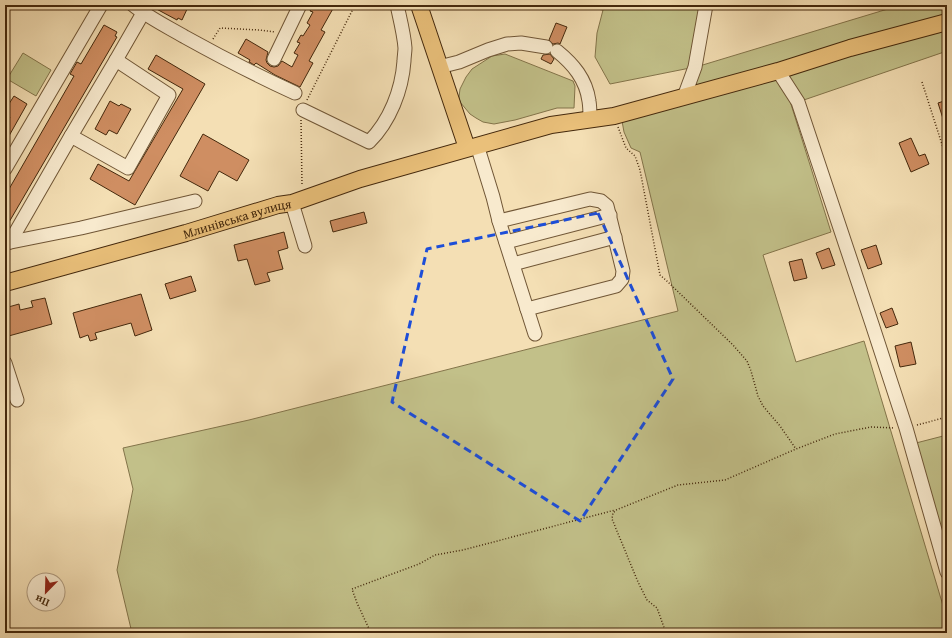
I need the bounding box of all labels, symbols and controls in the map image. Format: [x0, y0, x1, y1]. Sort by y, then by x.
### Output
street label: Млинівська вулиця [180, 194, 293, 243]
north arrow [26, 572, 66, 612]
text: Пн [32, 591, 52, 611]

